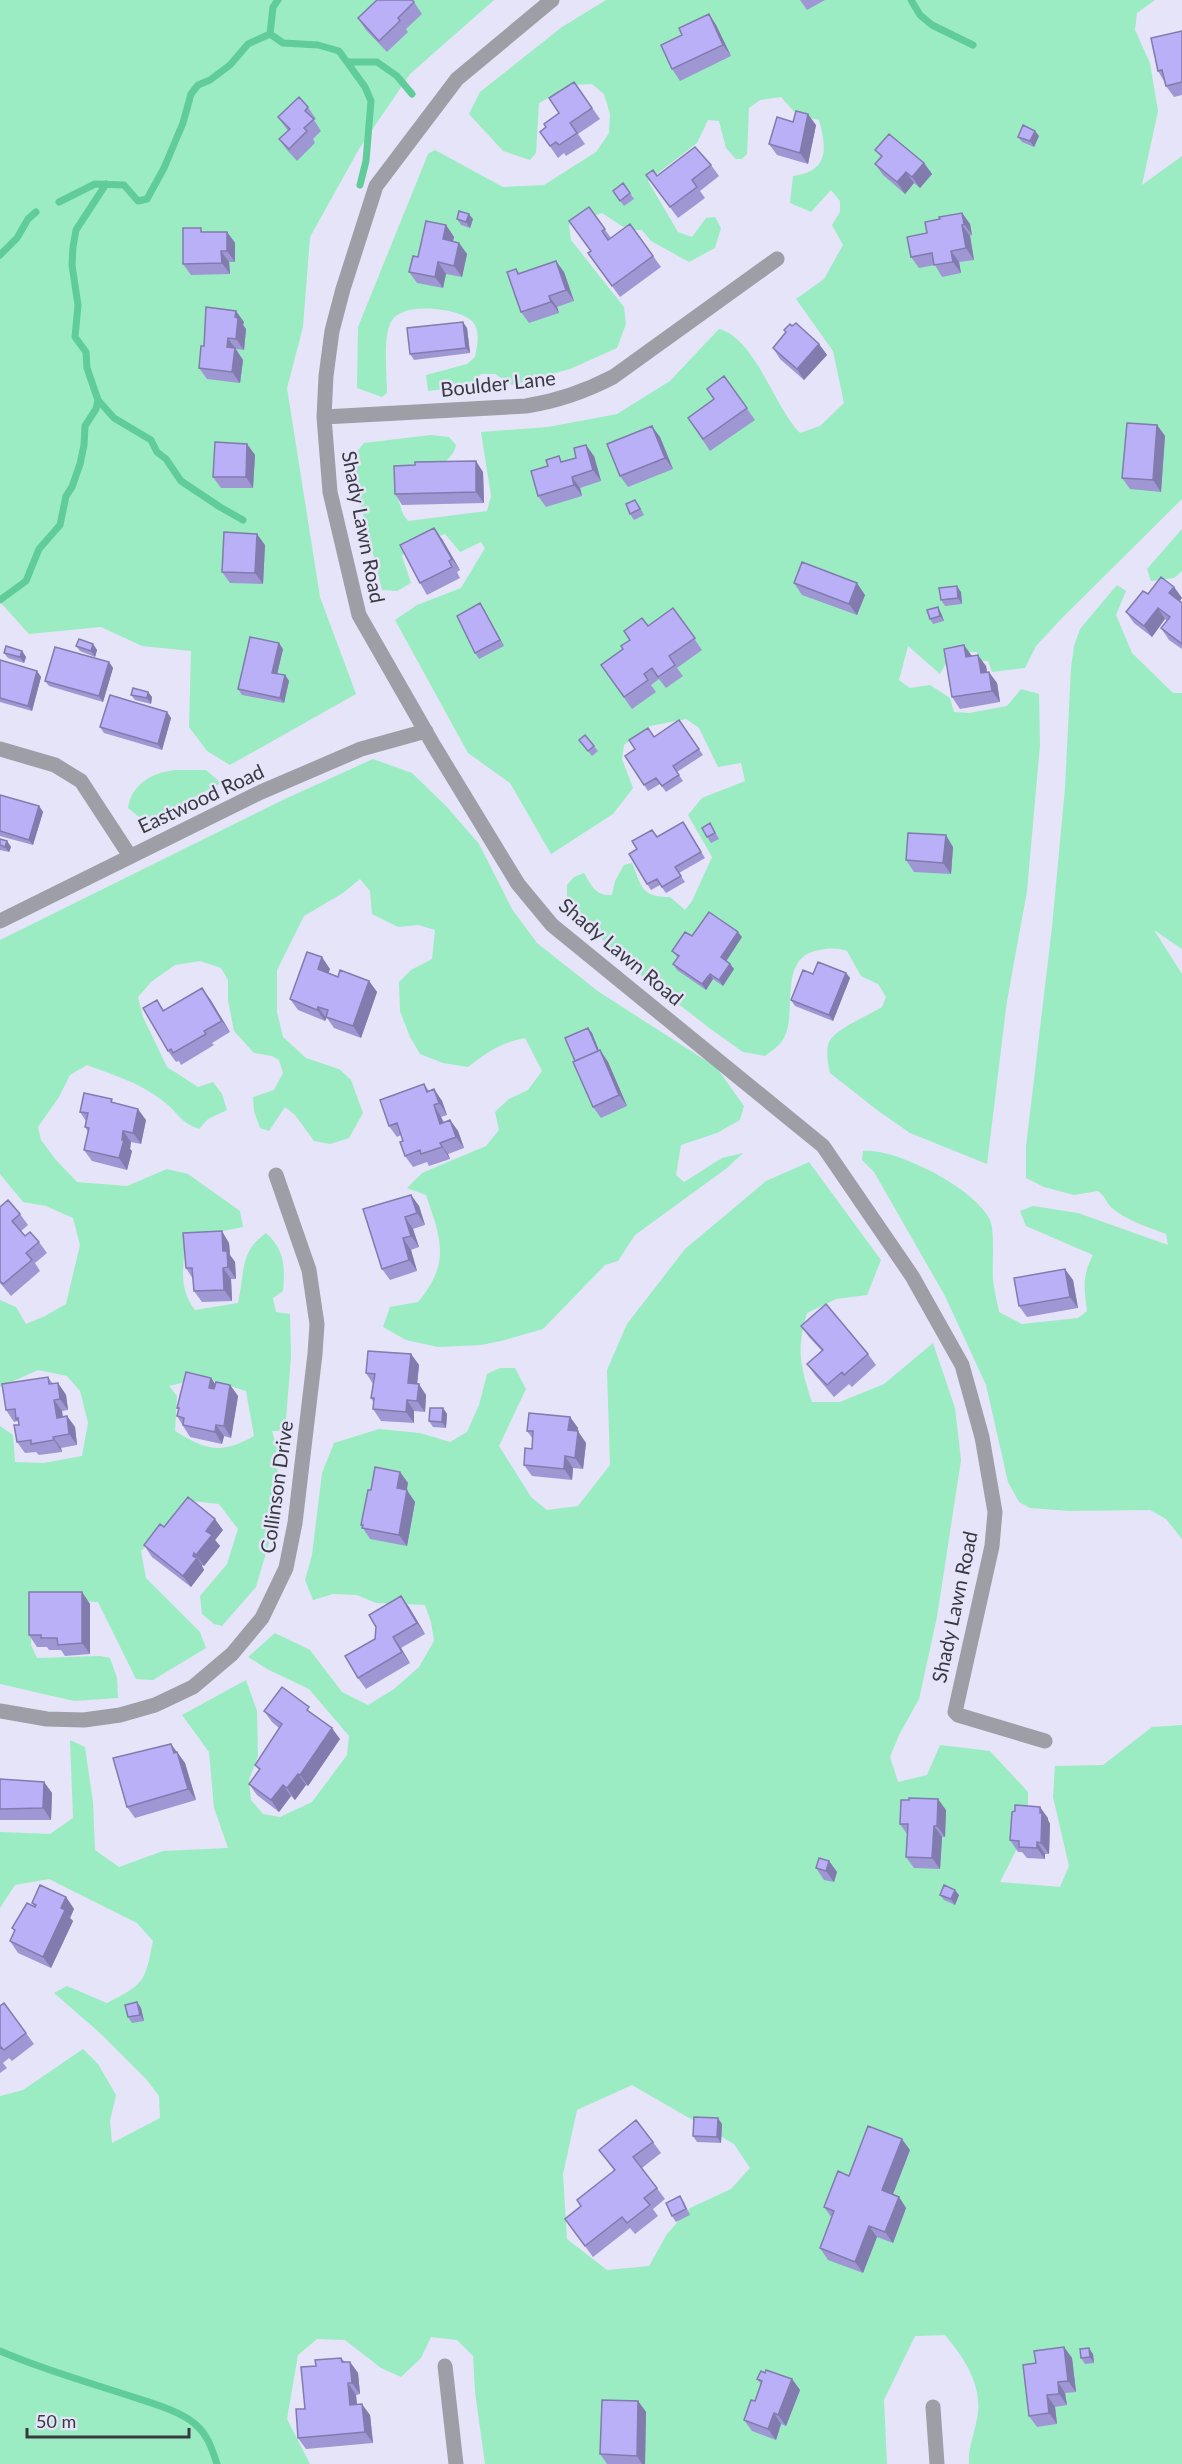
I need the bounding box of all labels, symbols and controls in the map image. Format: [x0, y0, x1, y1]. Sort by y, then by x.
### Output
street label: Boulder Lane [439, 365, 557, 401]
street label: Shady Lawn Road [337, 449, 390, 605]
street label: Eastwood Road [134, 758, 267, 838]
street label: Shady Lawn Road [555, 892, 689, 1010]
street label: Collinson Drive [255, 1419, 297, 1555]
street label: Shady Lawn Road [926, 1529, 982, 1685]
scale bar [27, 2401, 189, 2439]
text: 50 m [36, 2410, 76, 2432]

